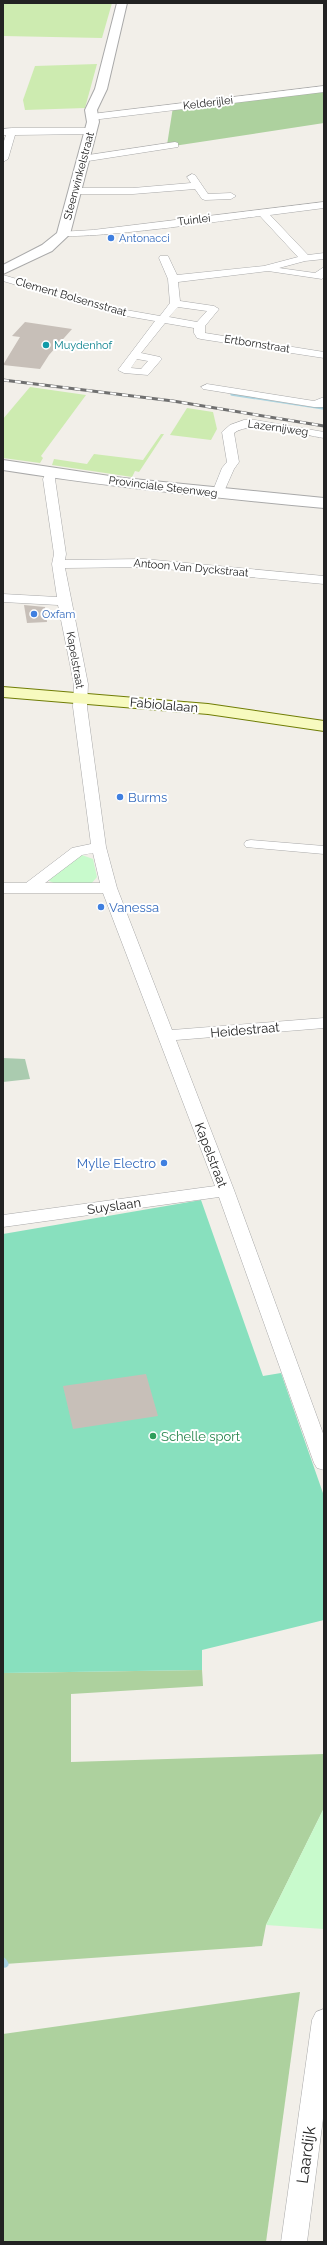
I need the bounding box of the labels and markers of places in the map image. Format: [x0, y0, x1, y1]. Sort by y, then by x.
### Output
place label: Antonacci [119, 232, 170, 245]
marker: Antonacci [106, 233, 116, 243]
place label: Muydenhof [54, 339, 113, 352]
marker: Muydenhof [41, 340, 51, 350]
place label: Oxfam [42, 608, 75, 621]
marker: Oxfam [29, 609, 39, 619]
place label: Burms [128, 790, 167, 805]
marker: Burms [115, 792, 125, 802]
place label: Vanessa [109, 900, 159, 915]
marker: Vanessa [96, 902, 106, 912]
place label: Mylle Electro [77, 1156, 156, 1171]
marker: Mylle Electro [159, 1158, 169, 1168]
place label: Schelle sport [161, 1429, 241, 1444]
marker: Schelle sport [148, 1431, 158, 1441]

